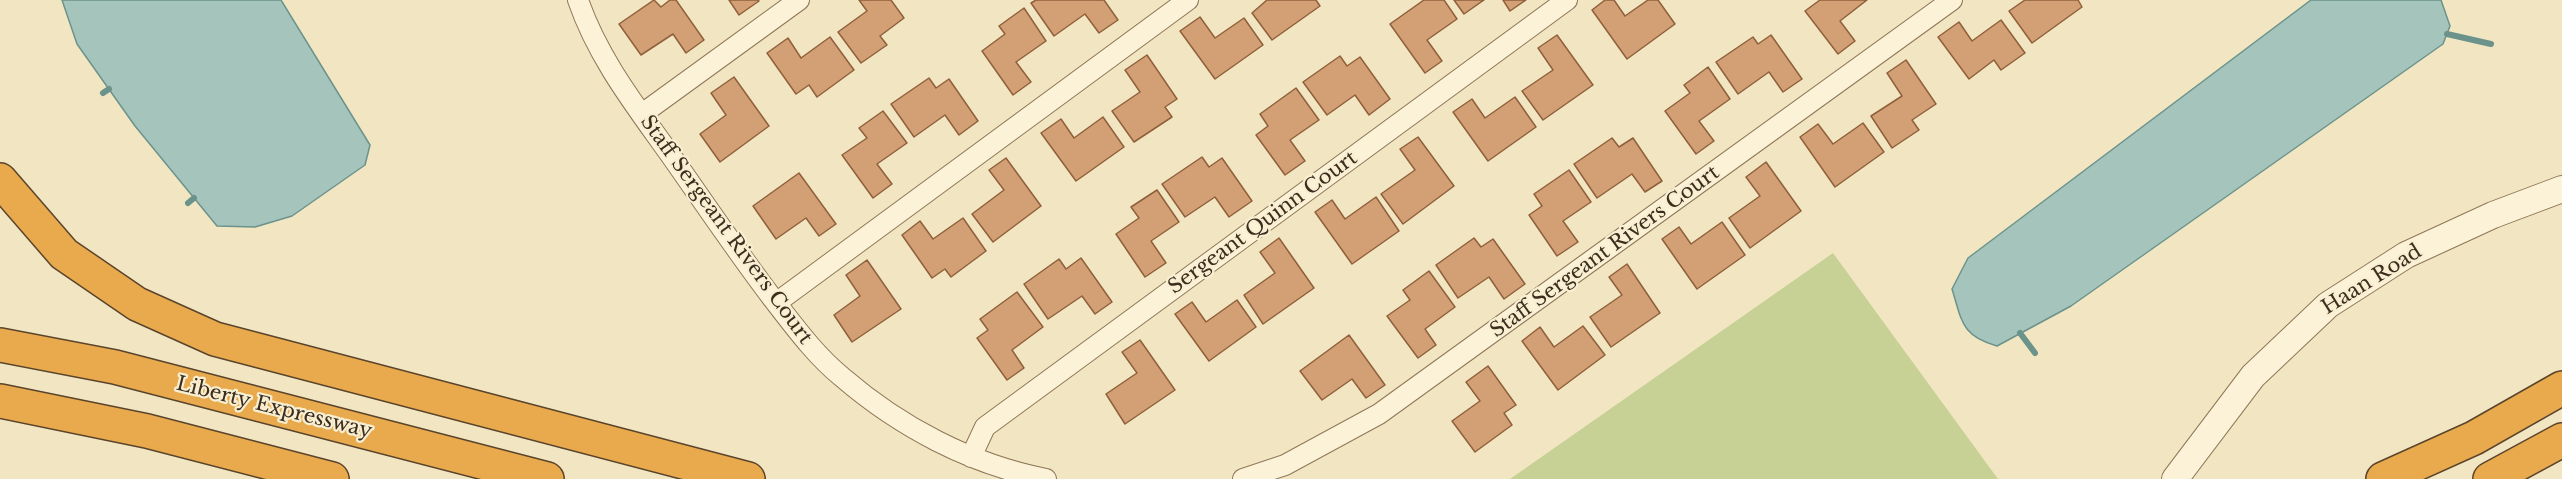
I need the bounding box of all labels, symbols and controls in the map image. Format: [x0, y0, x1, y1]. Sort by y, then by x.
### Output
street label: Staff Sergeant Rivers Court [635, 111, 817, 349]
street label: Sergeant Quinn Court [1164, 146, 1362, 300]
street label: Staff Sergeant Rivers Court [1486, 161, 1724, 343]
street label: Haan Road [2318, 240, 2426, 320]
street label: Liberty Expressway [174, 372, 374, 444]

